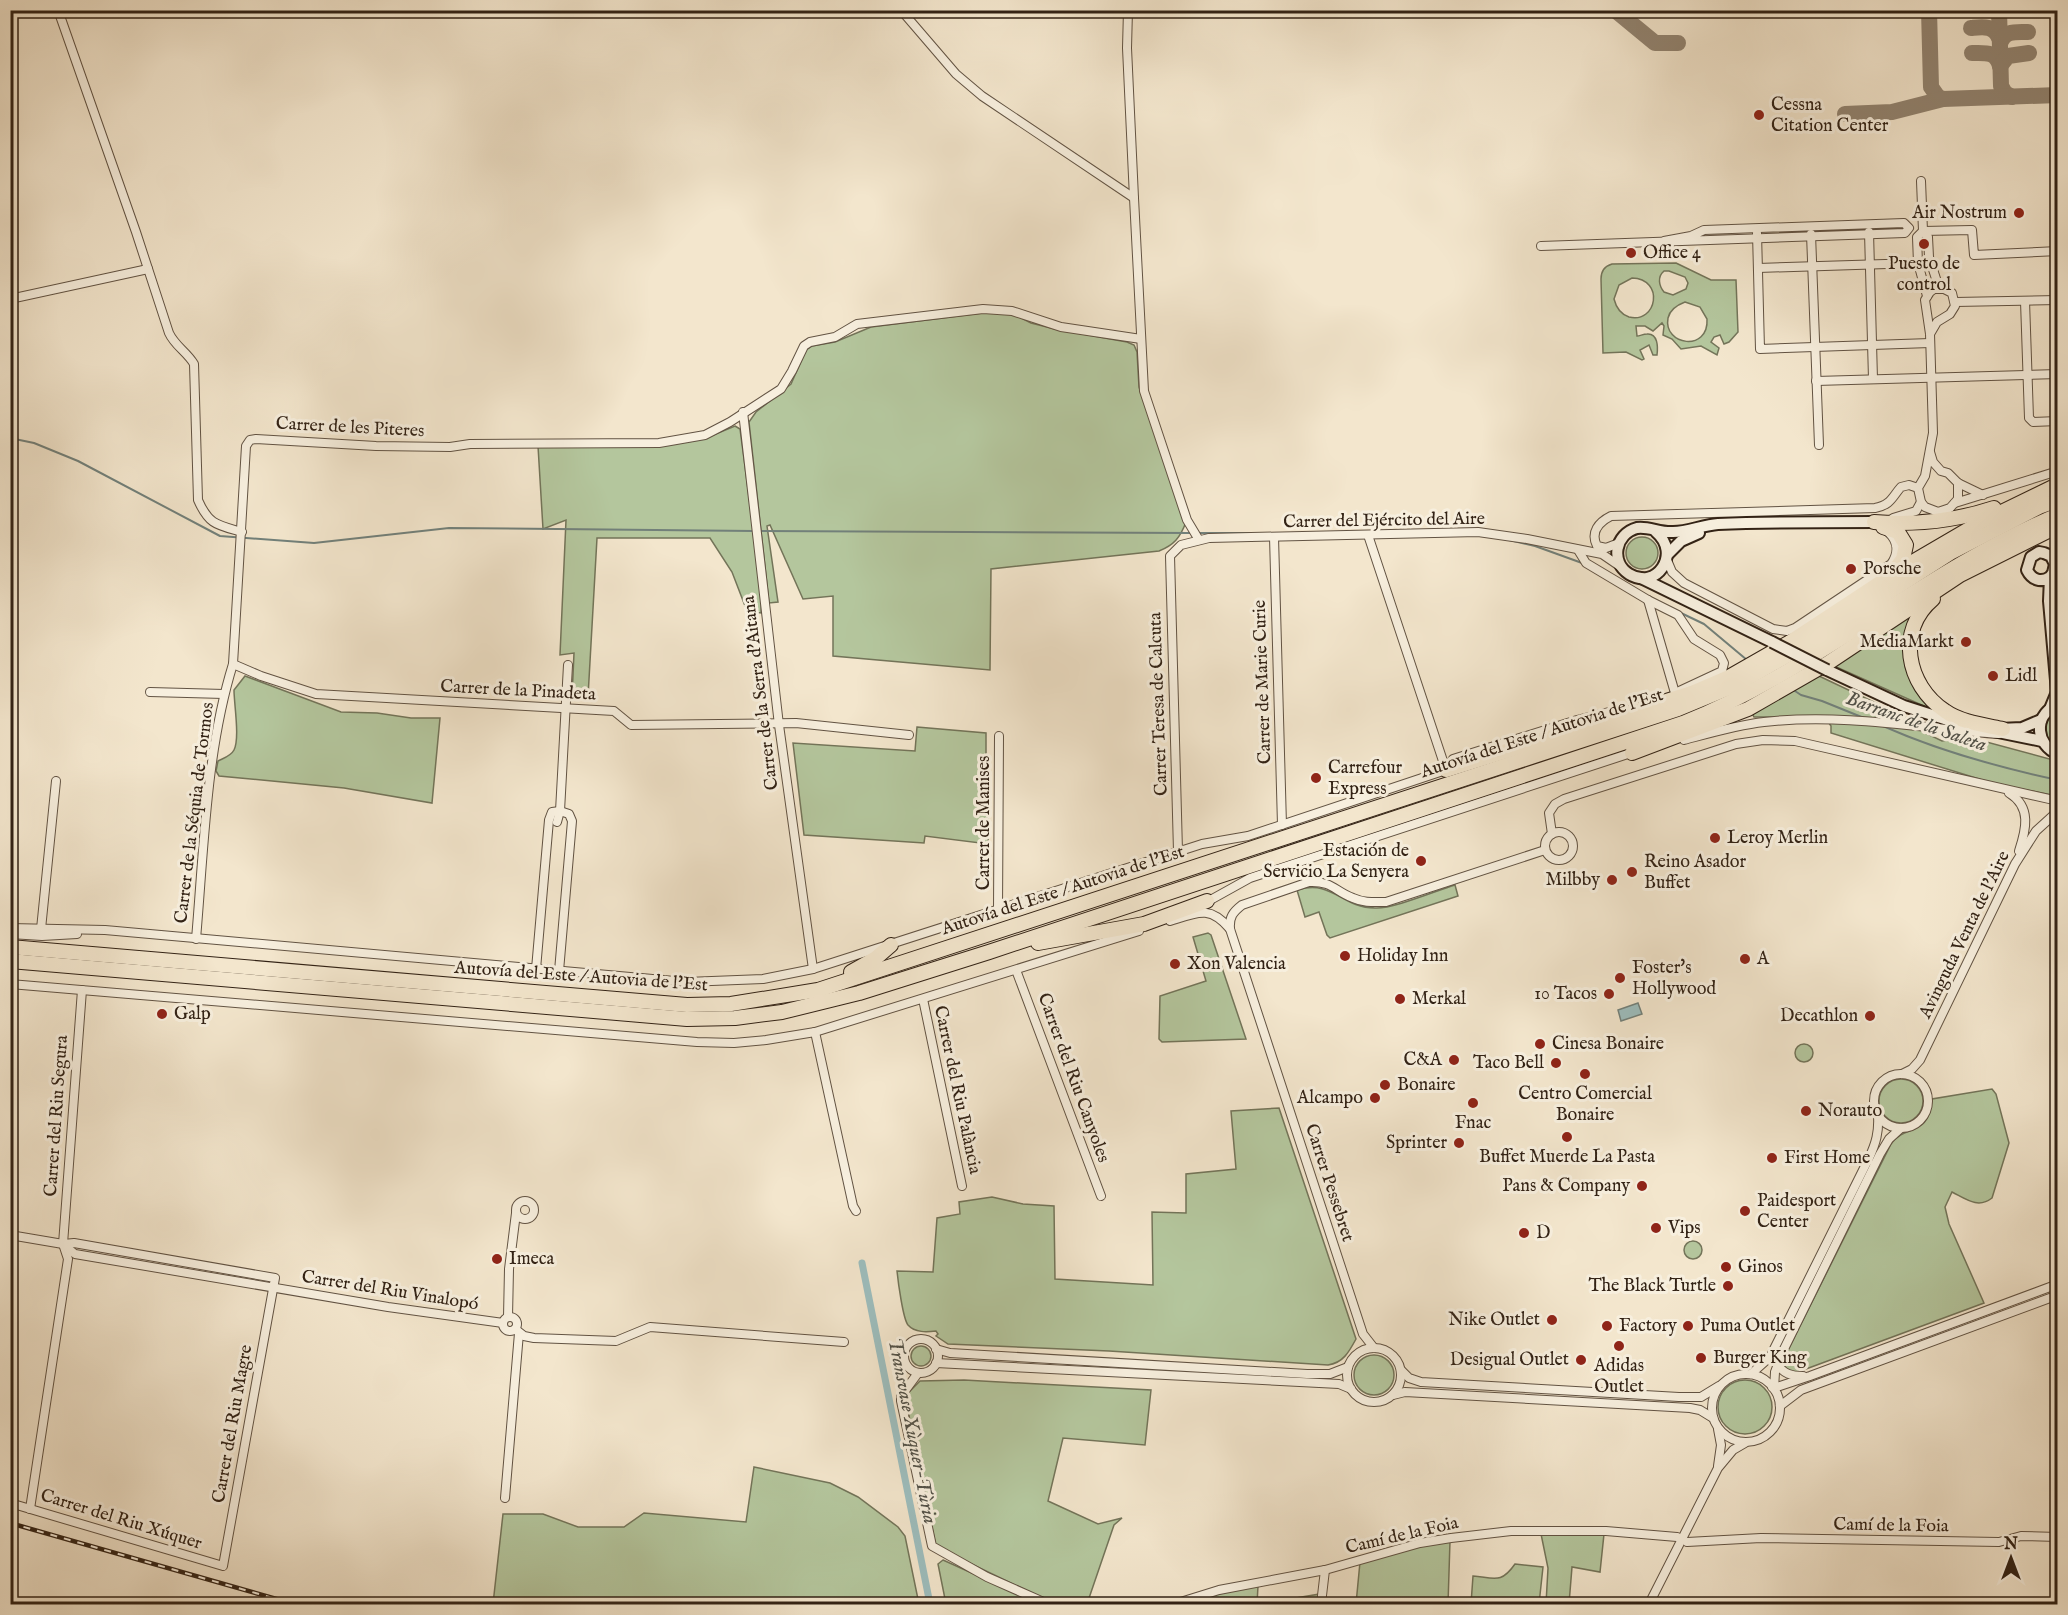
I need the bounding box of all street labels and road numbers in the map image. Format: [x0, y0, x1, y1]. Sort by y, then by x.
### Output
street label: Carrer de les Piteres [275, 413, 425, 443]
street label: Carrer del Ejército del Aire [1283, 508, 1485, 534]
street label: Carrer de la Serra d'Aitana [738, 594, 784, 791]
street label: Carrer de Marie Curie [1249, 599, 1277, 765]
street label: Carrer Teresa de Calcuta [1144, 612, 1174, 796]
street label: Carrer de la Pinadeta [440, 675, 596, 707]
street label: Autovía del Este / Autovia de l'Est [1417, 684, 1666, 784]
street label: Carrer de la Séquia de Tormos [170, 701, 220, 925]
street label: Carrer de Manises [973, 756, 996, 890]
street label: Autovía del Este / Autovia de l'Est [938, 841, 1187, 941]
street label: Avinguda Venta de l'Aire [1914, 847, 2016, 1024]
street label: Autovía del Este / Autovia de l'Est [453, 957, 708, 997]
street label: Carrer del Riu Canyoles [1032, 990, 1114, 1166]
street label: Carrer del Riu Palància [928, 1004, 986, 1177]
street label: Carrer del Riu Segura [40, 1034, 74, 1198]
street label: Carrer Pessebret [1299, 1121, 1359, 1245]
street label: Carrer del Riu Vinalopó [300, 1266, 480, 1316]
street label: Carrer del Riu Magre [208, 1343, 258, 1505]
street label: Carrer del Riu Xúquer [37, 1484, 205, 1556]
street label: Camí de la Foia [1343, 1512, 1461, 1560]
street label: Camí de la Foia [1833, 1513, 1949, 1539]

